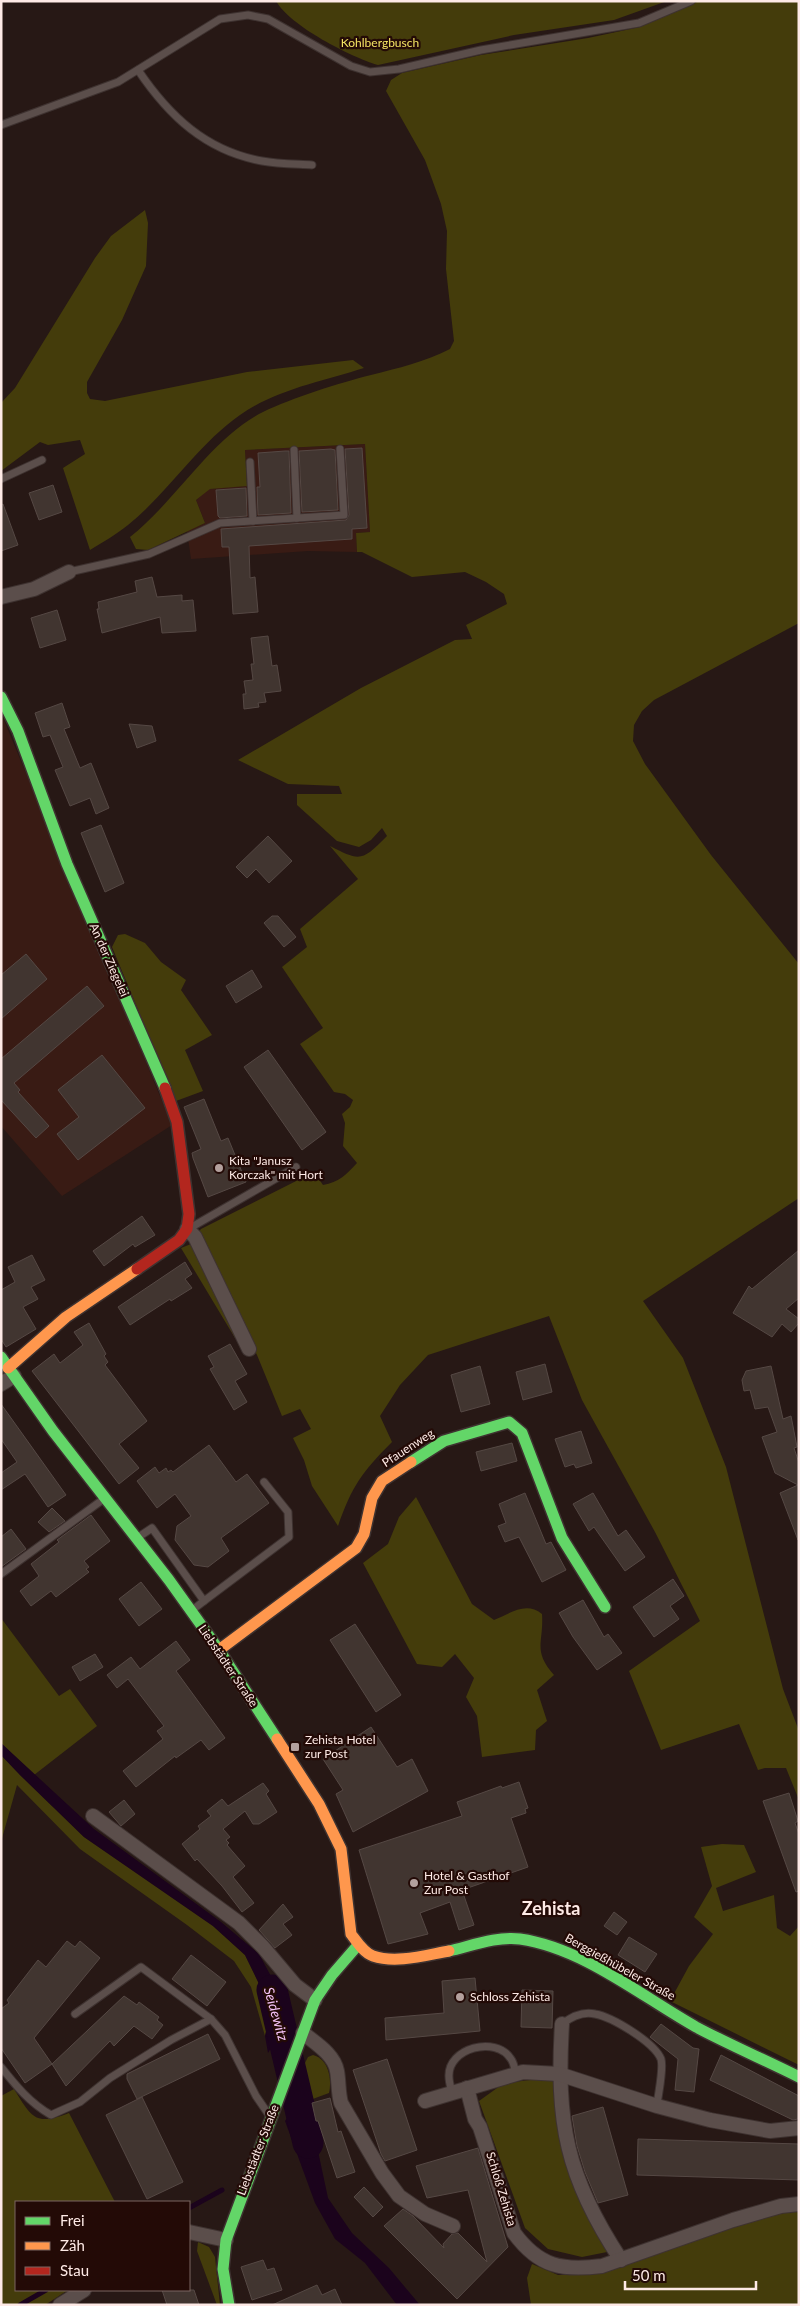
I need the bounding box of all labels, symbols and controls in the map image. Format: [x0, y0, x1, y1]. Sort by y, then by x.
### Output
park label: Kohlbergbusch [341, 35, 419, 50]
street label: An der Ziegelei [87, 921, 132, 999]
place label: Kita "Janusz Korczak" mit Hort [229, 1153, 323, 1182]
marker: Kita "Janusz Korczak" mit Hort [213, 1162, 225, 1174]
street label: Pfauenweg [379, 1425, 437, 1470]
street label: Liebstädter Straße [195, 1622, 262, 1710]
place label: Zehista Hotel zur Post [305, 1732, 376, 1761]
marker: Zehista Hotel zur Post [289, 1741, 301, 1753]
place label: Hotel & Gasthof Zur Post [424, 1868, 510, 1897]
marker: Hotel & Gasthof Zur Post [408, 1877, 420, 1889]
district label: Zehista [522, 1897, 580, 1919]
street label: Berggießhübeler Straße [562, 1930, 678, 2003]
water label: Seidewitz [261, 1985, 292, 2043]
place label: Schloss Zehista [470, 1989, 550, 2004]
marker: Schloss Zehista [454, 1991, 466, 2003]
street label: Liebstädter Straße [233, 2102, 282, 2197]
street label: Schloß Zehista [483, 2150, 520, 2228]
legend [15, 2201, 190, 2291]
text: Frei [60, 2211, 85, 2229]
text: Zäh [60, 2236, 85, 2254]
scale bar [625, 2258, 756, 2290]
text: Stau [60, 2261, 89, 2279]
text: 50 m [632, 2266, 666, 2284]

